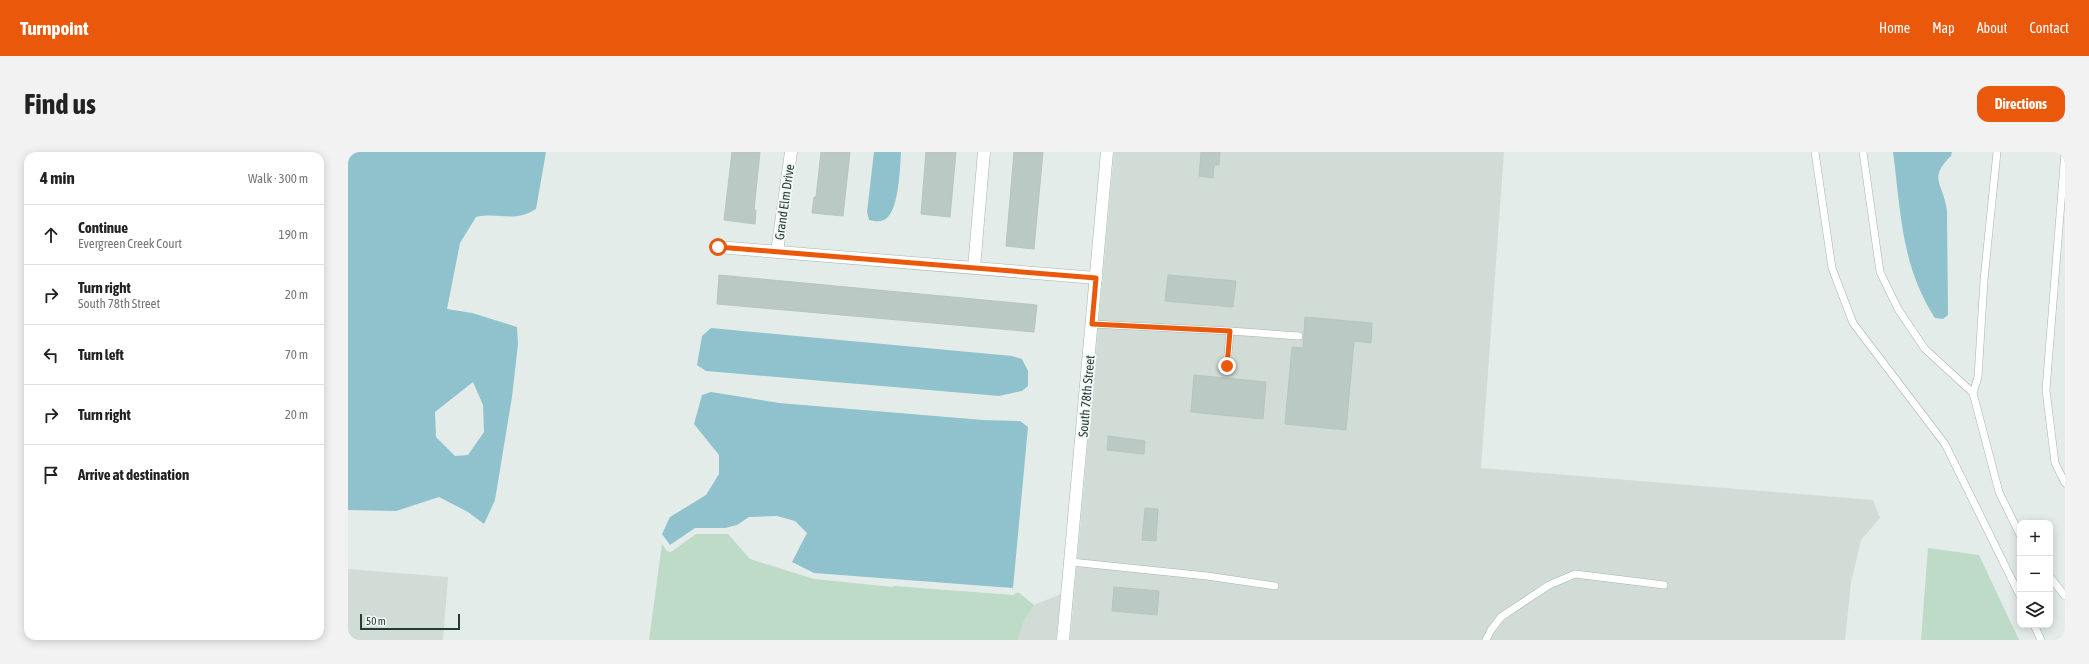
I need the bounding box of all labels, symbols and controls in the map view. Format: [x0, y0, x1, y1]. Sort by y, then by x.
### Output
text: Turnpoint [20, 17, 88, 39]
text: Home [1879, 20, 1910, 36]
text: Map [1932, 20, 1955, 36]
text: About [1977, 20, 2008, 36]
text: Contact [2030, 20, 2069, 36]
button: Directions [1977, 86, 2065, 122]
text: Find us [24, 88, 96, 120]
street label: Grand Elm Drive [772, 163, 797, 241]
text: 4 min [40, 168, 75, 188]
text: Walk · 300 m [248, 171, 308, 186]
text: Continue [78, 219, 128, 236]
icon: ahead [40, 224, 62, 246]
text: 190 m [279, 227, 308, 242]
text: Evergreen Creek Court [78, 236, 182, 251]
route start [709, 238, 727, 256]
text: Turn right [78, 279, 131, 296]
icon: right [40, 284, 62, 306]
text: 20 m [285, 287, 308, 302]
text: South 78th Street [78, 296, 160, 311]
icon: left [40, 344, 62, 366]
text: Turn left [78, 346, 124, 363]
text: 70 m [285, 347, 308, 362]
street label: South 78th Street [1075, 354, 1098, 438]
route end [1218, 357, 1236, 375]
icon: right [40, 404, 62, 426]
text: Turn right [78, 406, 131, 423]
text: 20 m [285, 407, 308, 422]
icon: arrive [40, 464, 62, 486]
text: Arrive at destination [78, 466, 189, 483]
map controls [2017, 520, 2053, 628]
button: + [2017, 520, 2053, 556]
button: − [2017, 556, 2053, 592]
button: layers [2017, 592, 2053, 628]
scale bar [360, 612, 460, 631]
text: 50 m [366, 615, 386, 627]

